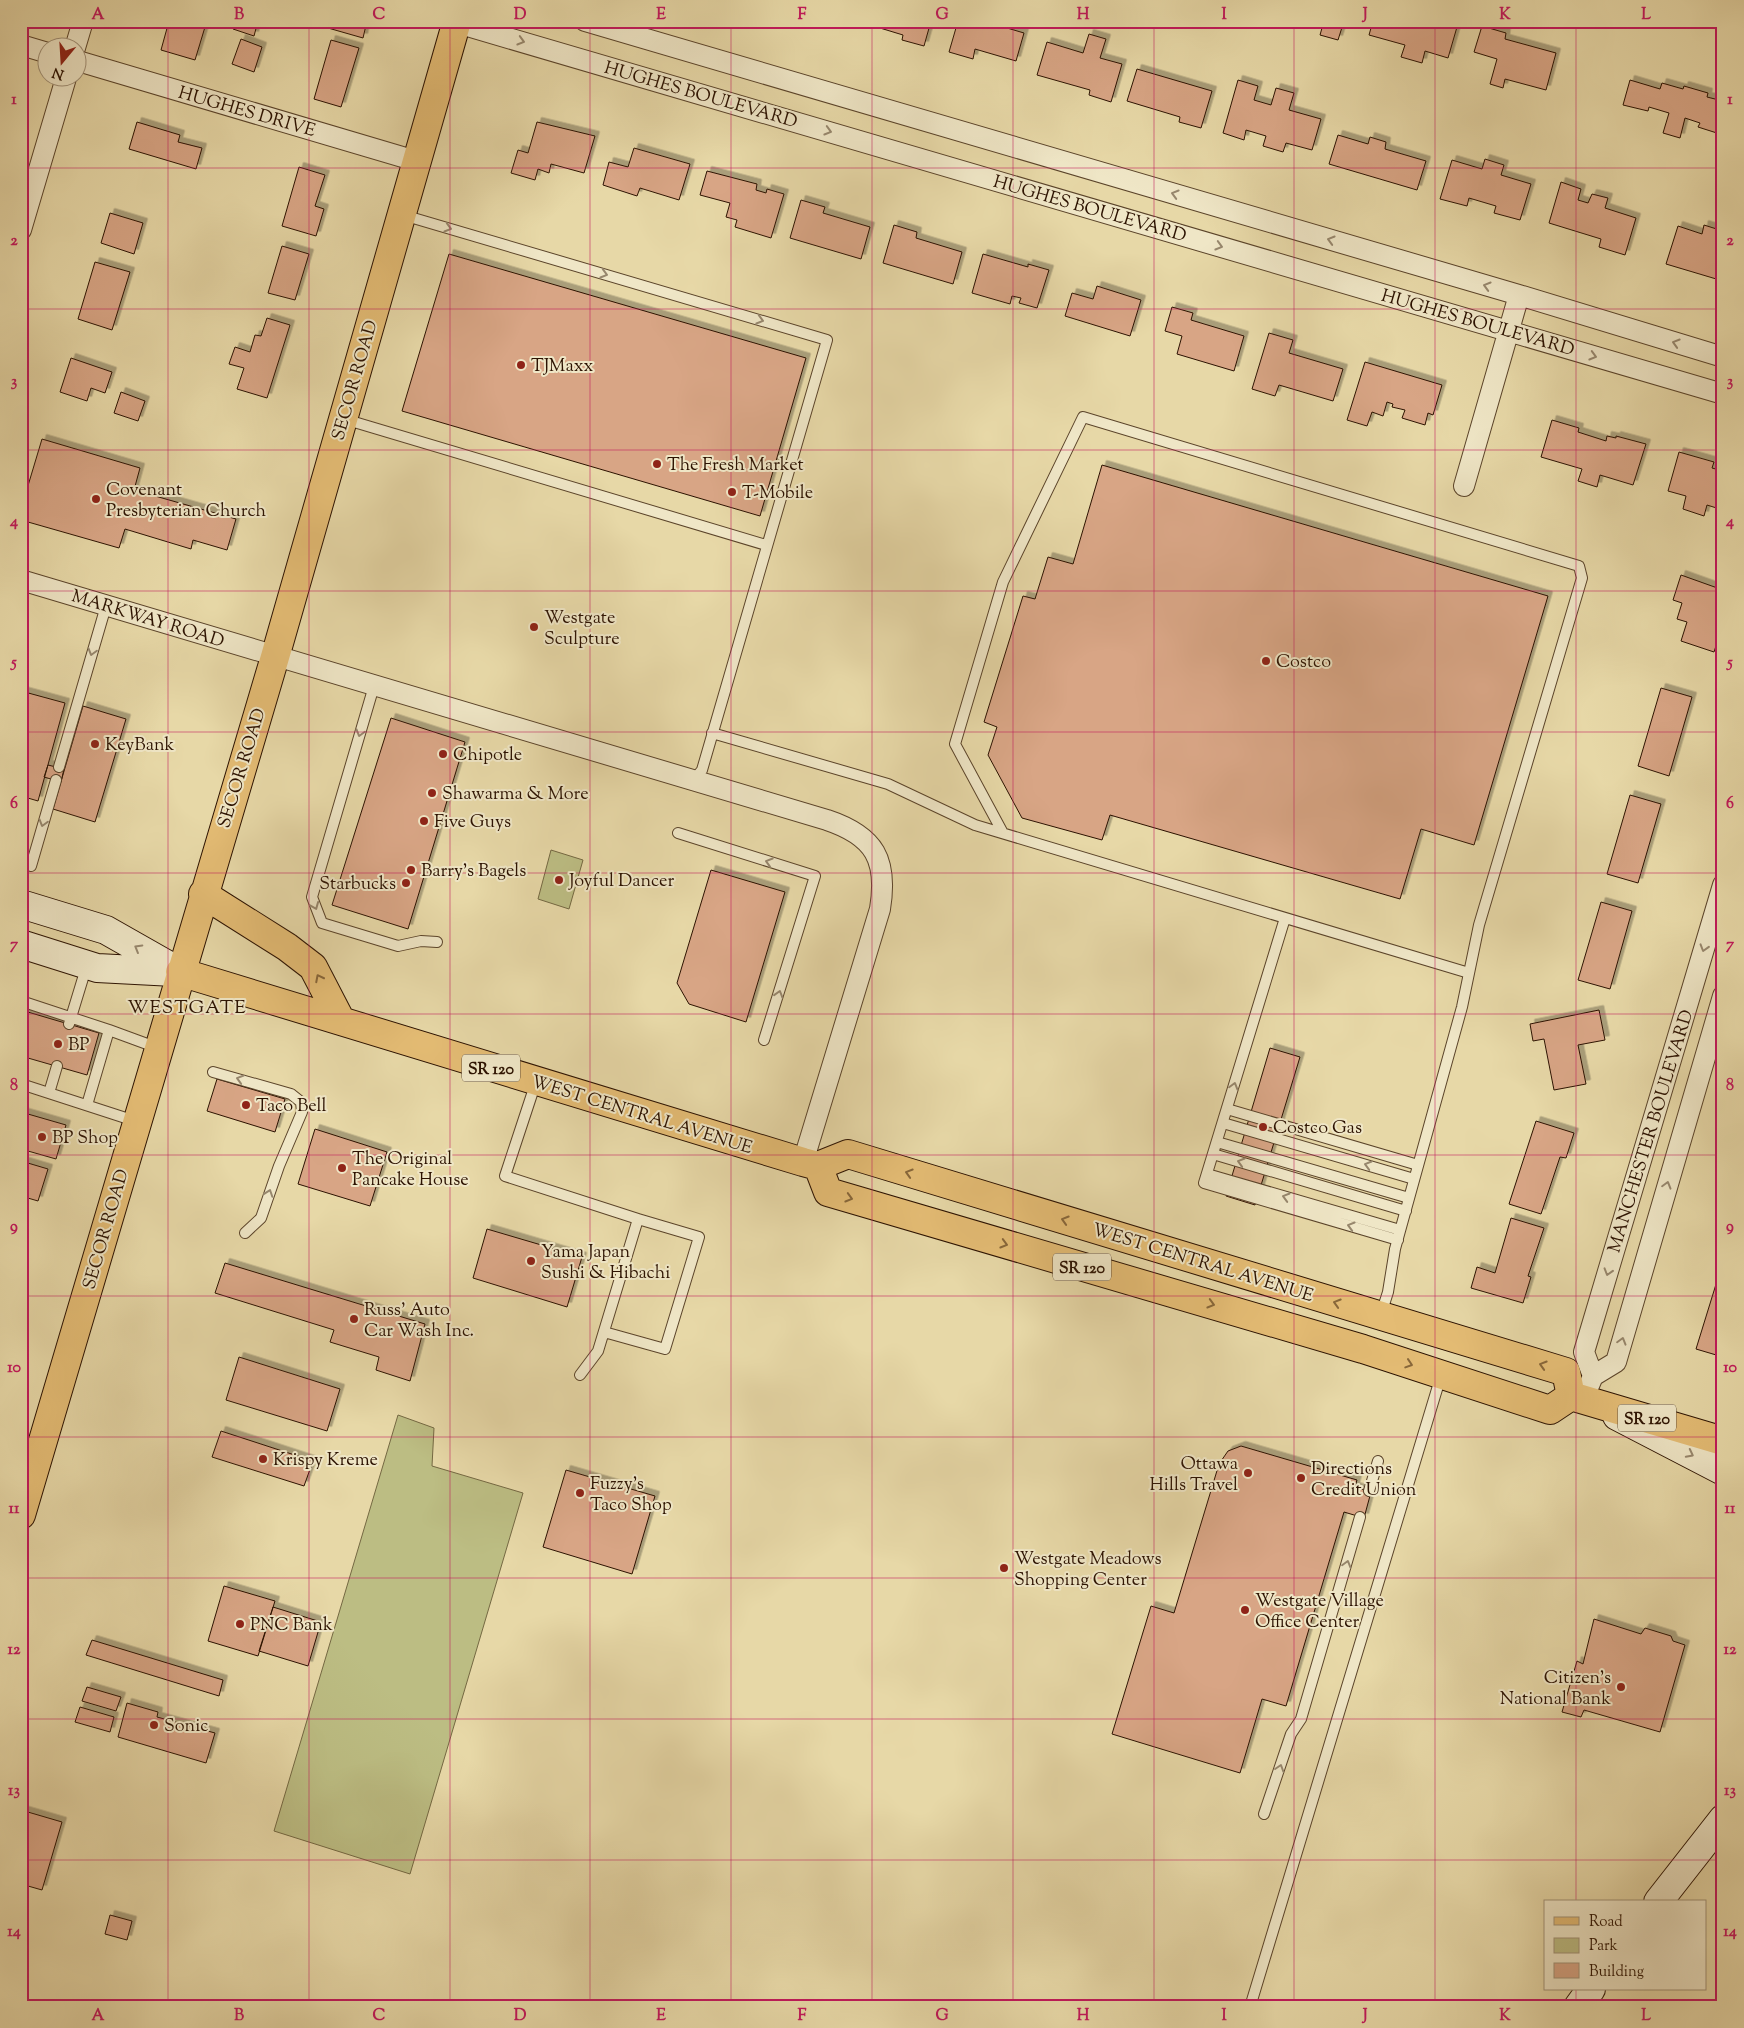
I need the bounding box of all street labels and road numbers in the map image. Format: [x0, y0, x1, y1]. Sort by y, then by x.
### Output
street label: HUGHES BOULEVARD [601, 56, 800, 136]
street label: HUGHES DRIVE [175, 81, 318, 145]
street label: HUGHES BOULEVARD [990, 170, 1189, 250]
street label: HUGHES BOULEVARD [1378, 284, 1577, 364]
street label: SECOR ROAD [326, 317, 386, 444]
street label: MARKWAY ROAD [68, 584, 227, 656]
street label: SECOR ROAD [212, 706, 273, 832]
street label: MANCHESTER BOULEVARD [1602, 1007, 1701, 1256]
road number: SR 120 [462, 1054, 520, 1082]
street label: WEST CENTRAL AVENUE [528, 1070, 755, 1162]
street label: SECOR ROAD [77, 1166, 137, 1293]
street label: WEST CENTRAL AVENUE [1089, 1218, 1316, 1310]
road number: SR 120 [1053, 1254, 1111, 1280]
road number: SR 120 [1618, 1405, 1676, 1432]

